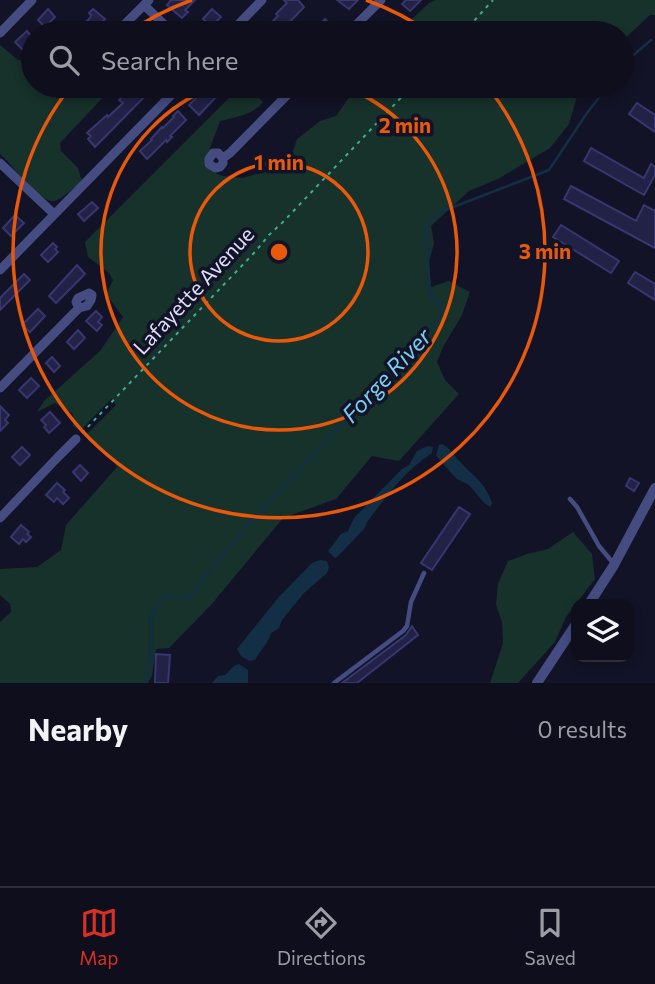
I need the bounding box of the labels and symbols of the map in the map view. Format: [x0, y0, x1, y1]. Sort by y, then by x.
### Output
text: 2 min [379, 112, 431, 137]
text: 1 min [254, 149, 304, 174]
street label: Lafayette Avenue [127, 221, 259, 359]
text: 3 min [519, 238, 571, 263]
centre of rings [267, 240, 291, 264]
water label: Forge River [335, 321, 437, 428]

